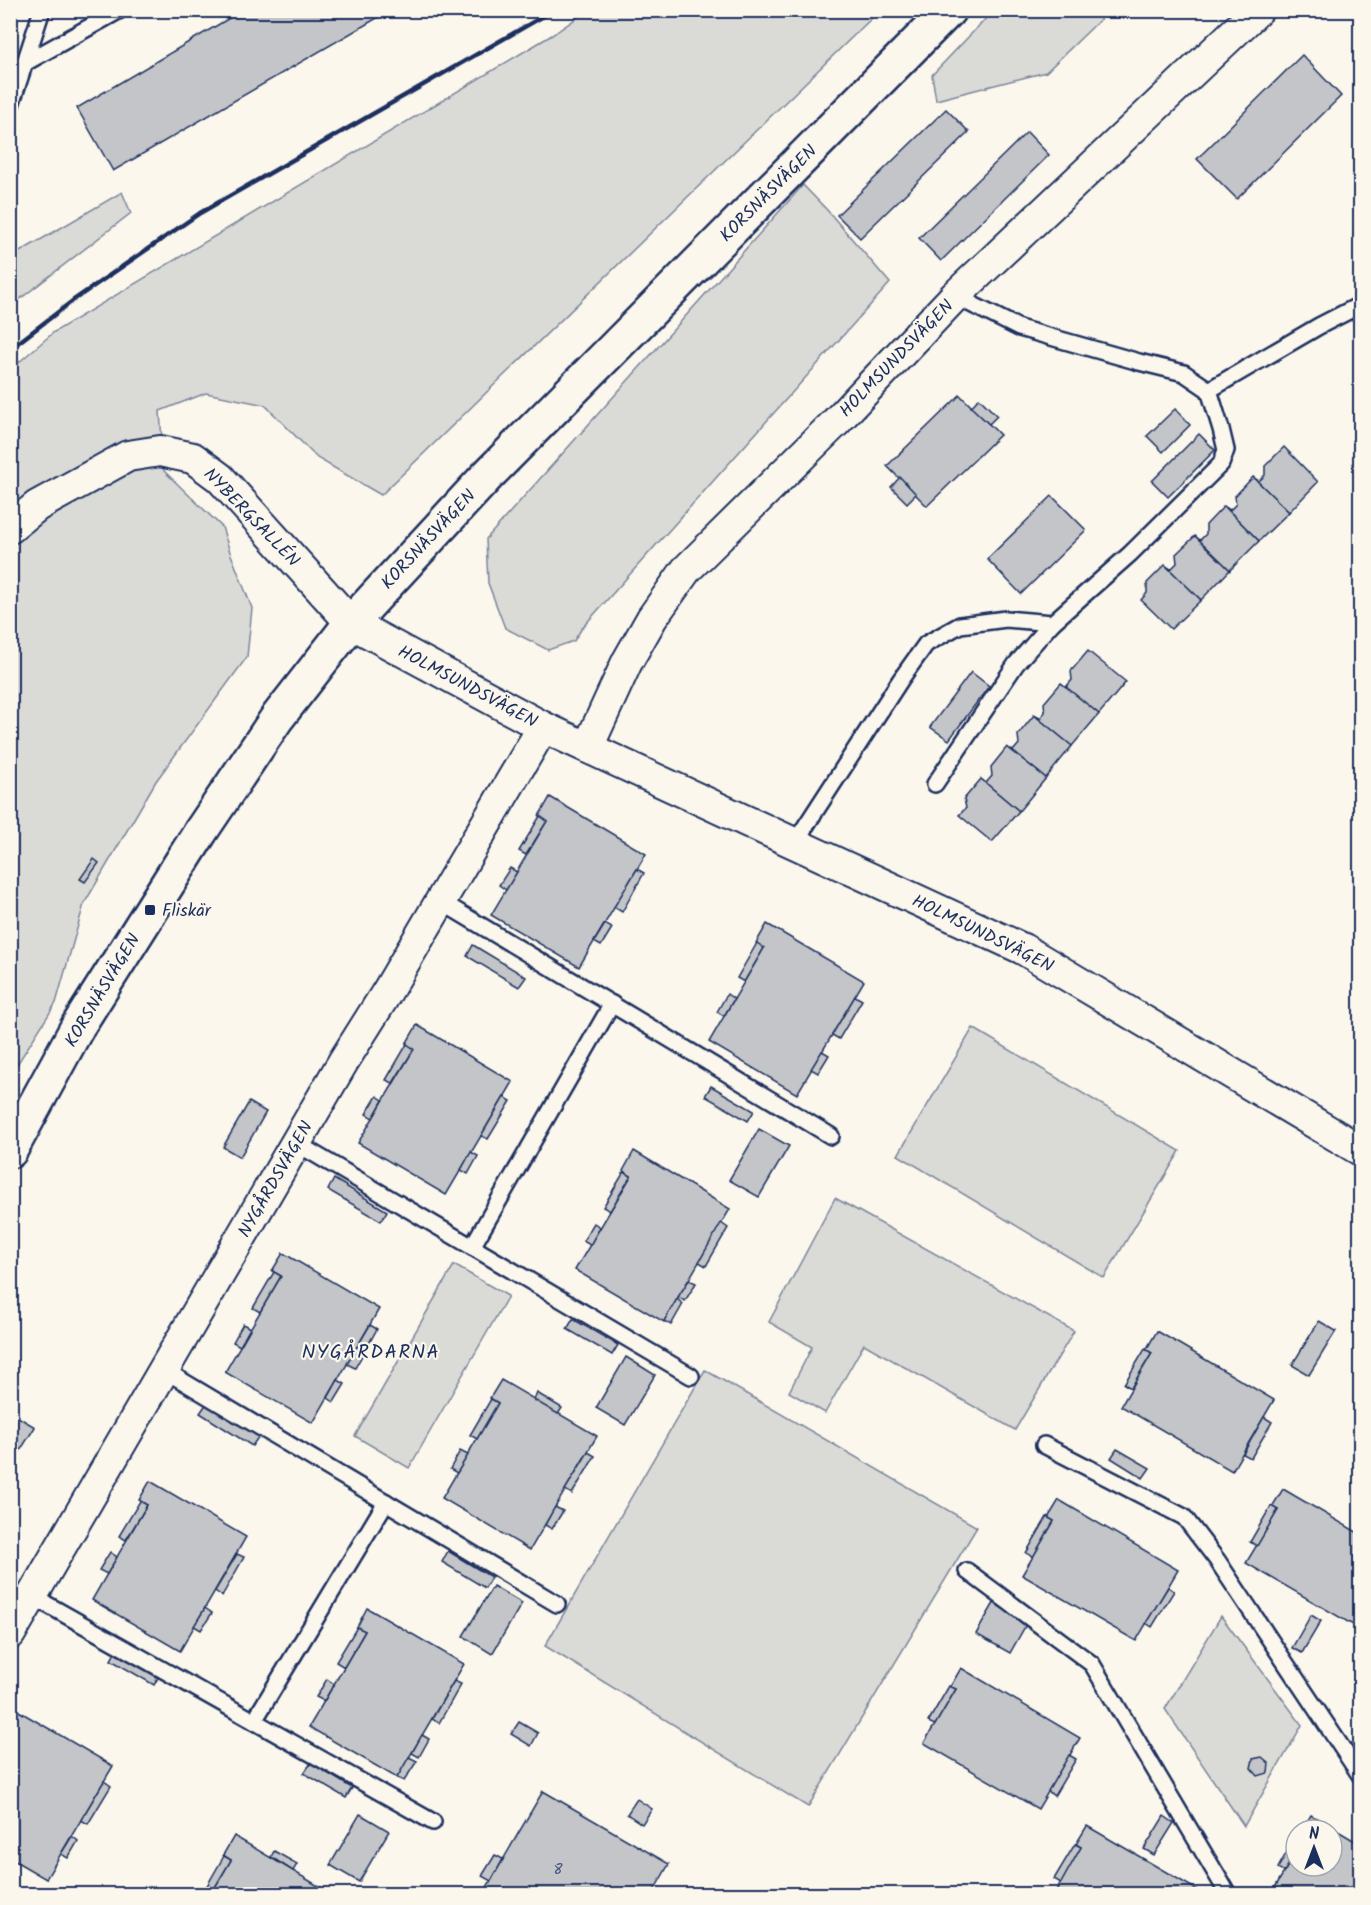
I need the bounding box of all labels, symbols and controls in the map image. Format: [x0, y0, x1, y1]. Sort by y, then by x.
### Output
street label: KORSNÄSVÄGEN [713, 138, 825, 250]
street label: HOLMSUNDSVÄGEN [833, 293, 961, 425]
street label: NYBERGSALLÉN [196, 462, 306, 574]
street label: KORSNÄSVÄGEN [375, 483, 484, 597]
street label: HOLMSUNDSVÄGEN [392, 638, 543, 737]
street label: HOLMSUNDSVÄGEN [906, 887, 1058, 981]
place label: Fliskär [162, 897, 212, 926]
marker: Fliskär [143, 903, 157, 917]
street label: KORSNÄSVÄGEN [58, 928, 149, 1053]
street label: NYGÅRDSVÄGEN [231, 1116, 321, 1243]
district label: NYGÅRDARNA [302, 1337, 440, 1369]
north arrow [1284, 1818, 1344, 1878]
text: N [1309, 1822, 1319, 1847]
house number: 8 [553, 1858, 563, 1882]

